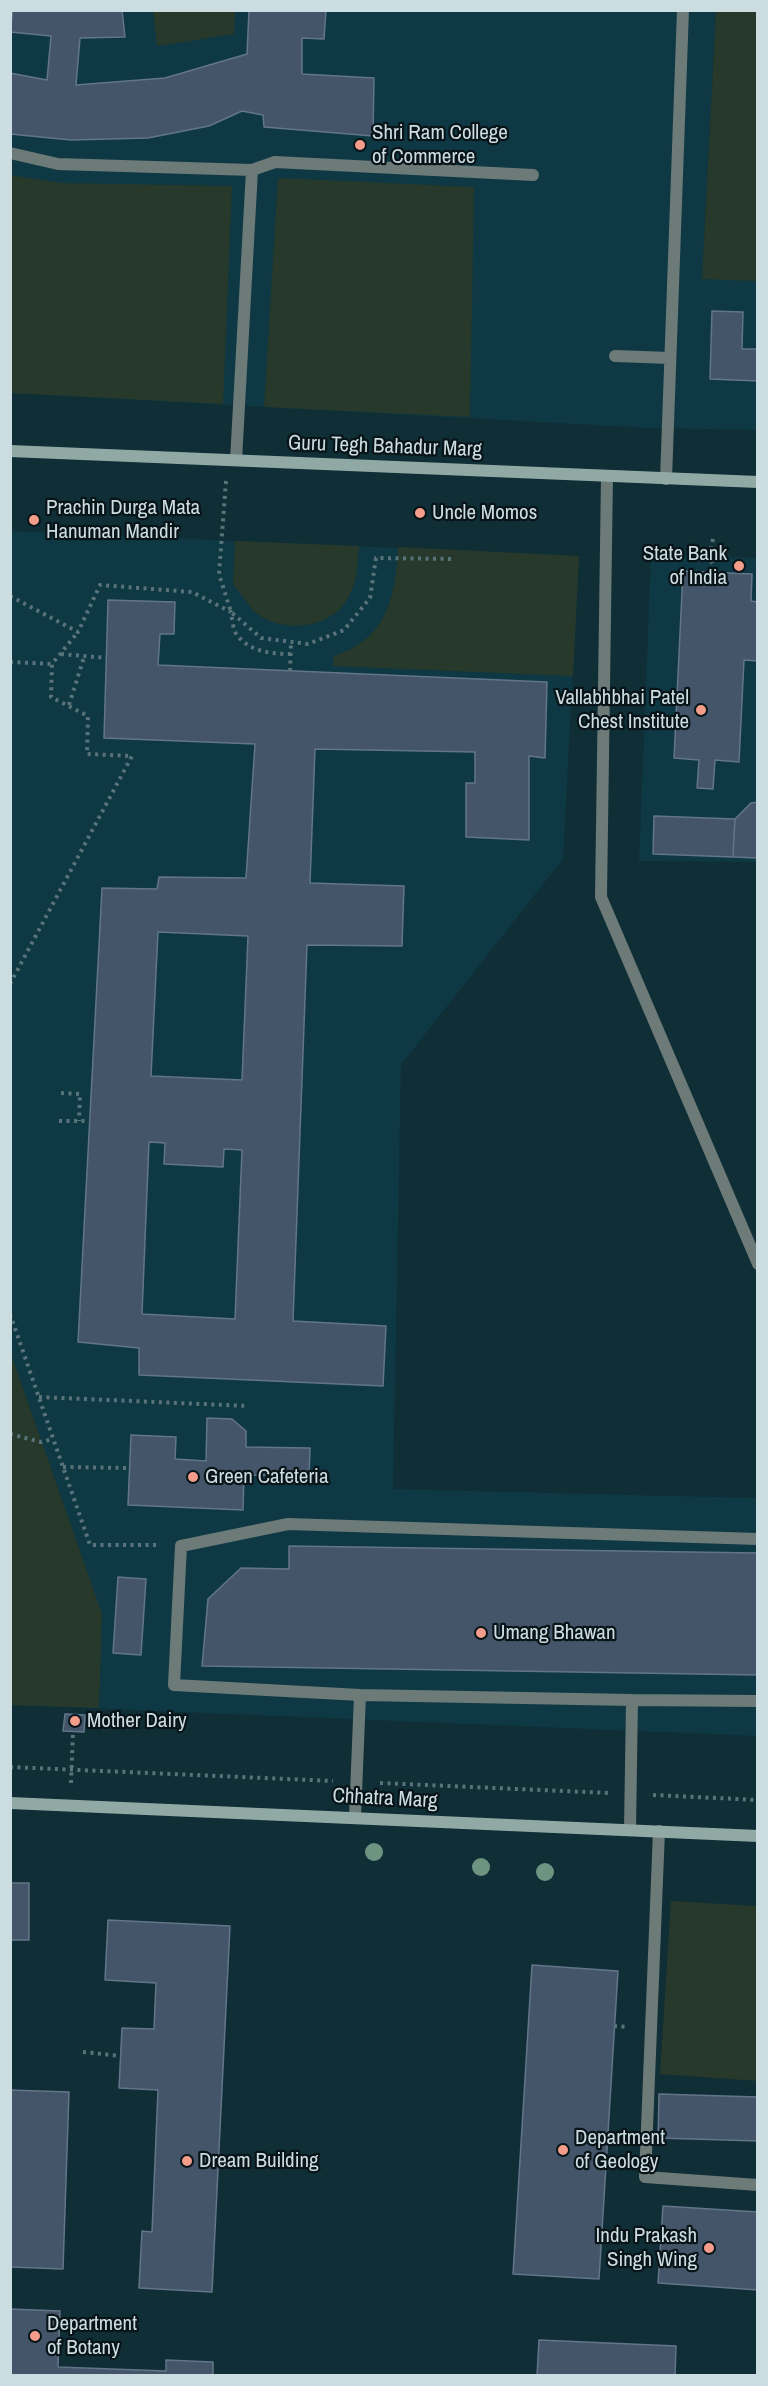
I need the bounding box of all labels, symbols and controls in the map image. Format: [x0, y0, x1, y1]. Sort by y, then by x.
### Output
place label: Shri Ram College of Commerce [372, 120, 508, 170]
marker: Shri Ram College of Commerce [353, 138, 367, 152]
street label: Guru Tegh Bahadur Marg [287, 431, 483, 463]
place label: Prachin Durga Mata Hanuman Mandir [46, 495, 200, 545]
place label: Uncle Momos [432, 500, 537, 526]
marker: Uncle Momos [413, 506, 427, 520]
marker: Prachin Durga Mata Hanuman Mandir [27, 513, 41, 527]
place label: State Bank of India [643, 541, 727, 591]
marker: State Bank of India [732, 559, 746, 573]
place label: Vallabhbhai Patel Chest Institute [555, 685, 689, 735]
marker: Vallabhbhai Patel Chest Institute [694, 703, 708, 717]
place label: Green Cafeteria [205, 1464, 328, 1490]
marker: Green Cafeteria [186, 1470, 200, 1484]
place label: Umang Bhawan [493, 1620, 616, 1646]
marker: Umang Bhawan [474, 1626, 488, 1640]
place label: Mother Dairy [87, 1708, 187, 1734]
marker: Mother Dairy [68, 1714, 82, 1728]
street label: Chhatra Marg [332, 1784, 438, 1814]
place label: Department of Geology [575, 2125, 665, 2175]
marker: Department of Geology [556, 2143, 570, 2157]
place label: Dream Building [199, 2148, 319, 2174]
marker: Dream Building [180, 2154, 194, 2168]
place label: Indu Prakash Singh Wing [596, 2223, 697, 2273]
marker: Indu Prakash Singh Wing [702, 2241, 716, 2255]
place label: Department of Botany [47, 2311, 137, 2361]
marker: Department of Botany [28, 2329, 42, 2343]

